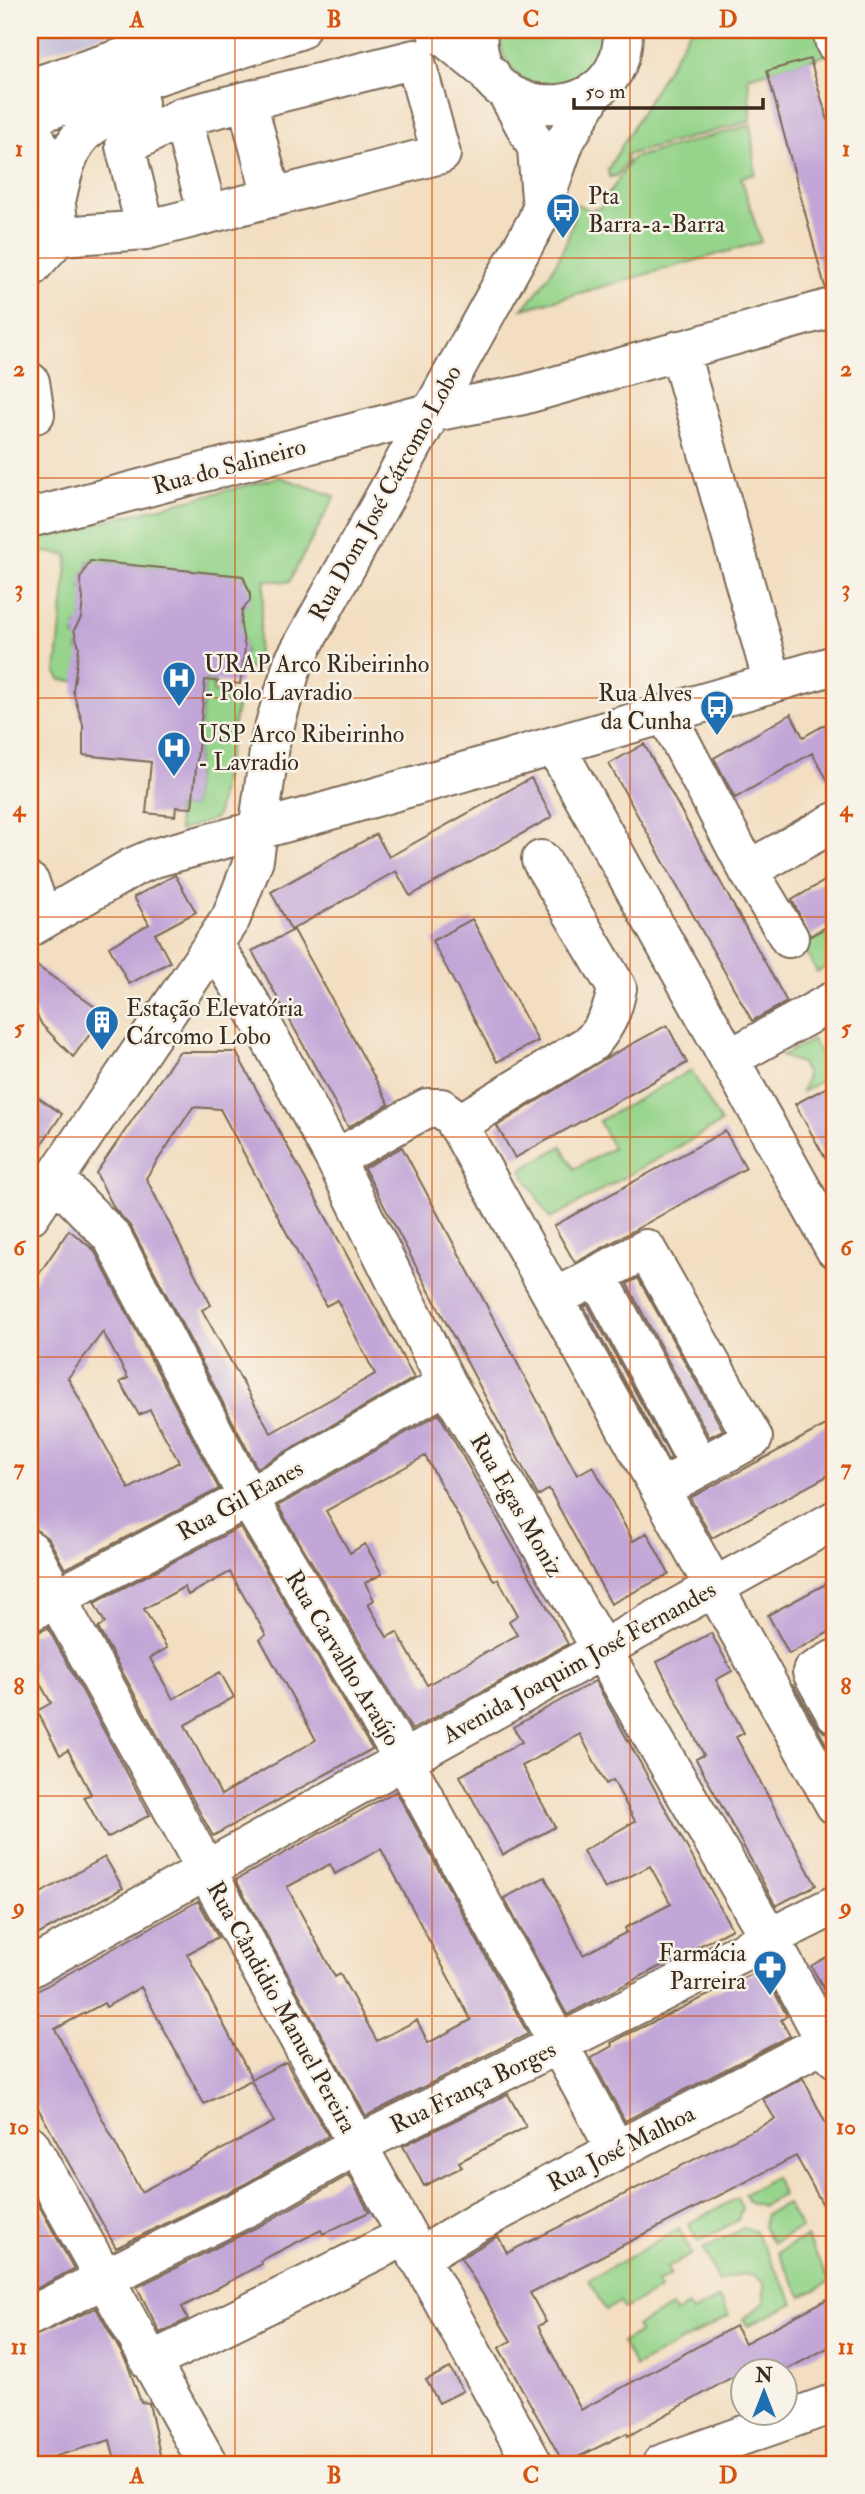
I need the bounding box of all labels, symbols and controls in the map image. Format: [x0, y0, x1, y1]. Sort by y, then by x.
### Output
text: A [129, 5, 145, 34]
text: B [326, 5, 342, 34]
text: C [523, 5, 539, 34]
text: D [719, 5, 737, 34]
scale bar [574, 66, 764, 110]
text: 50 m [585, 78, 626, 105]
text: 1 [15, 134, 23, 163]
text: 1 [842, 134, 850, 163]
place label: Pta Barra-a-Barra [588, 181, 726, 240]
bus stop icon: Pta Barra-a-Barra [544, 191, 582, 240]
text: 2 [13, 354, 25, 383]
text: 2 [840, 354, 852, 383]
street label: Rua Dom José Cárcomo Lobo [302, 360, 469, 627]
street label: Rua do Salineiro [149, 431, 309, 502]
text: 3 [15, 574, 23, 603]
text: 3 [842, 574, 850, 603]
place label: URAP Arco Ribeirinho - Polo Lavradio [204, 649, 429, 708]
hospital icon: URAP Arco Ribeirinho - Polo Lavradio [160, 659, 198, 708]
place label: Rua Alves da Cunha [598, 678, 693, 737]
bus stop icon: Rua Alves da Cunha [698, 688, 736, 737]
place label: USP Arco Ribeirinho - Lavradio [198, 719, 404, 778]
hospital icon: USP Arco Ribeirinho - Lavradio [155, 729, 193, 778]
text: 4 [12, 794, 27, 823]
text: 4 [839, 794, 854, 823]
place label: Estação Elevatória Cárcomo Lobo [126, 993, 304, 1052]
building icon: Estação Elevatória Cárcomo Lobo [83, 1003, 121, 1052]
text: 5 [14, 1013, 25, 1042]
text: 5 [841, 1013, 852, 1042]
text: 6 [13, 1233, 27, 1262]
text: 6 [840, 1233, 854, 1262]
street label: Rua Egas Moniz [463, 1428, 570, 1583]
text: 7 [14, 1453, 25, 1482]
street label: Rua Gil Eanes [172, 1453, 309, 1548]
text: 7 [841, 1453, 852, 1482]
street label: Rua Carvalho Araújo [278, 1565, 407, 1752]
street label: Avenida Joaquim José Fernandes [436, 1574, 721, 1751]
text: 8 [14, 1672, 25, 1701]
text: 8 [841, 1672, 852, 1701]
street label: Rua Cândidio Manuel Pereira [199, 1876, 364, 2140]
text: 9 [11, 1892, 25, 1921]
text: 9 [838, 1892, 852, 1921]
place label: Farmácia Parreira [658, 1938, 747, 1997]
pharmacy icon: Farmácia Parreira [751, 1948, 789, 1997]
street label: Rua França Borges [385, 2034, 561, 2141]
street label: Rua José Malhoa [542, 2097, 701, 2199]
text: 10 [9, 2112, 29, 2141]
text: 10 [836, 2112, 856, 2141]
text: 11 [11, 2332, 27, 2361]
text: 11 [838, 2332, 854, 2361]
north arrow [728, 2358, 798, 2428]
text: N [754, 2364, 773, 2388]
text: A [129, 2461, 145, 2490]
text: B [326, 2461, 342, 2490]
text: C [523, 2461, 539, 2490]
text: D [719, 2461, 737, 2490]

